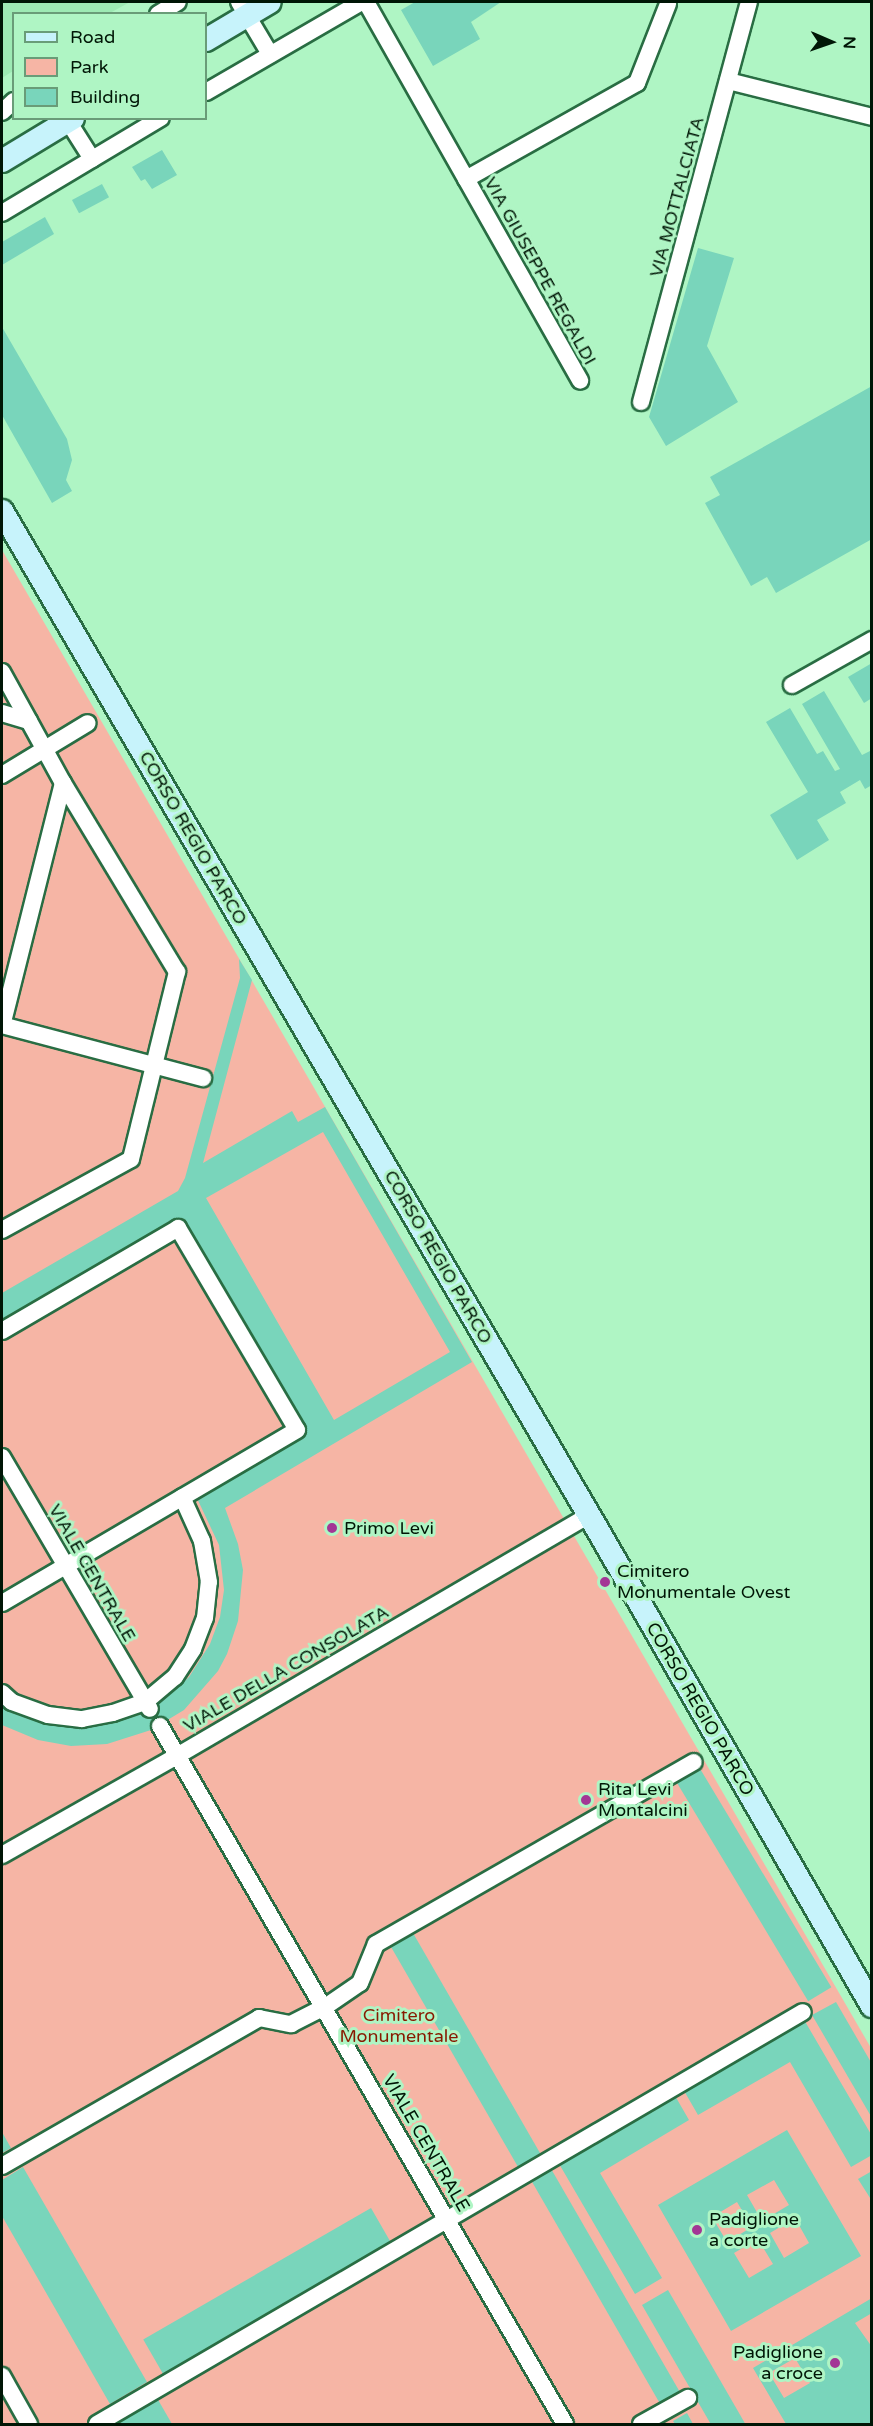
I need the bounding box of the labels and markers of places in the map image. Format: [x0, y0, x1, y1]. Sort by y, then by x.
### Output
place label: Primo Levi [344, 1517, 434, 1539]
marker: Primo Levi [325, 1521, 339, 1535]
place label: Cimitero Monumentale Ovest [617, 1561, 790, 1604]
marker: Cimitero Monumentale Ovest [598, 1575, 612, 1589]
place label: Rita Levi Montalcini [598, 1779, 688, 1822]
marker: Rita Levi Montalcini [579, 1793, 593, 1807]
place label: Padiglione a corte [709, 2209, 799, 2252]
marker: Padiglione a corte [690, 2223, 704, 2237]
place label: Padiglione a croce [733, 2342, 823, 2384]
marker: Padiglione a croce [828, 2356, 842, 2370]

